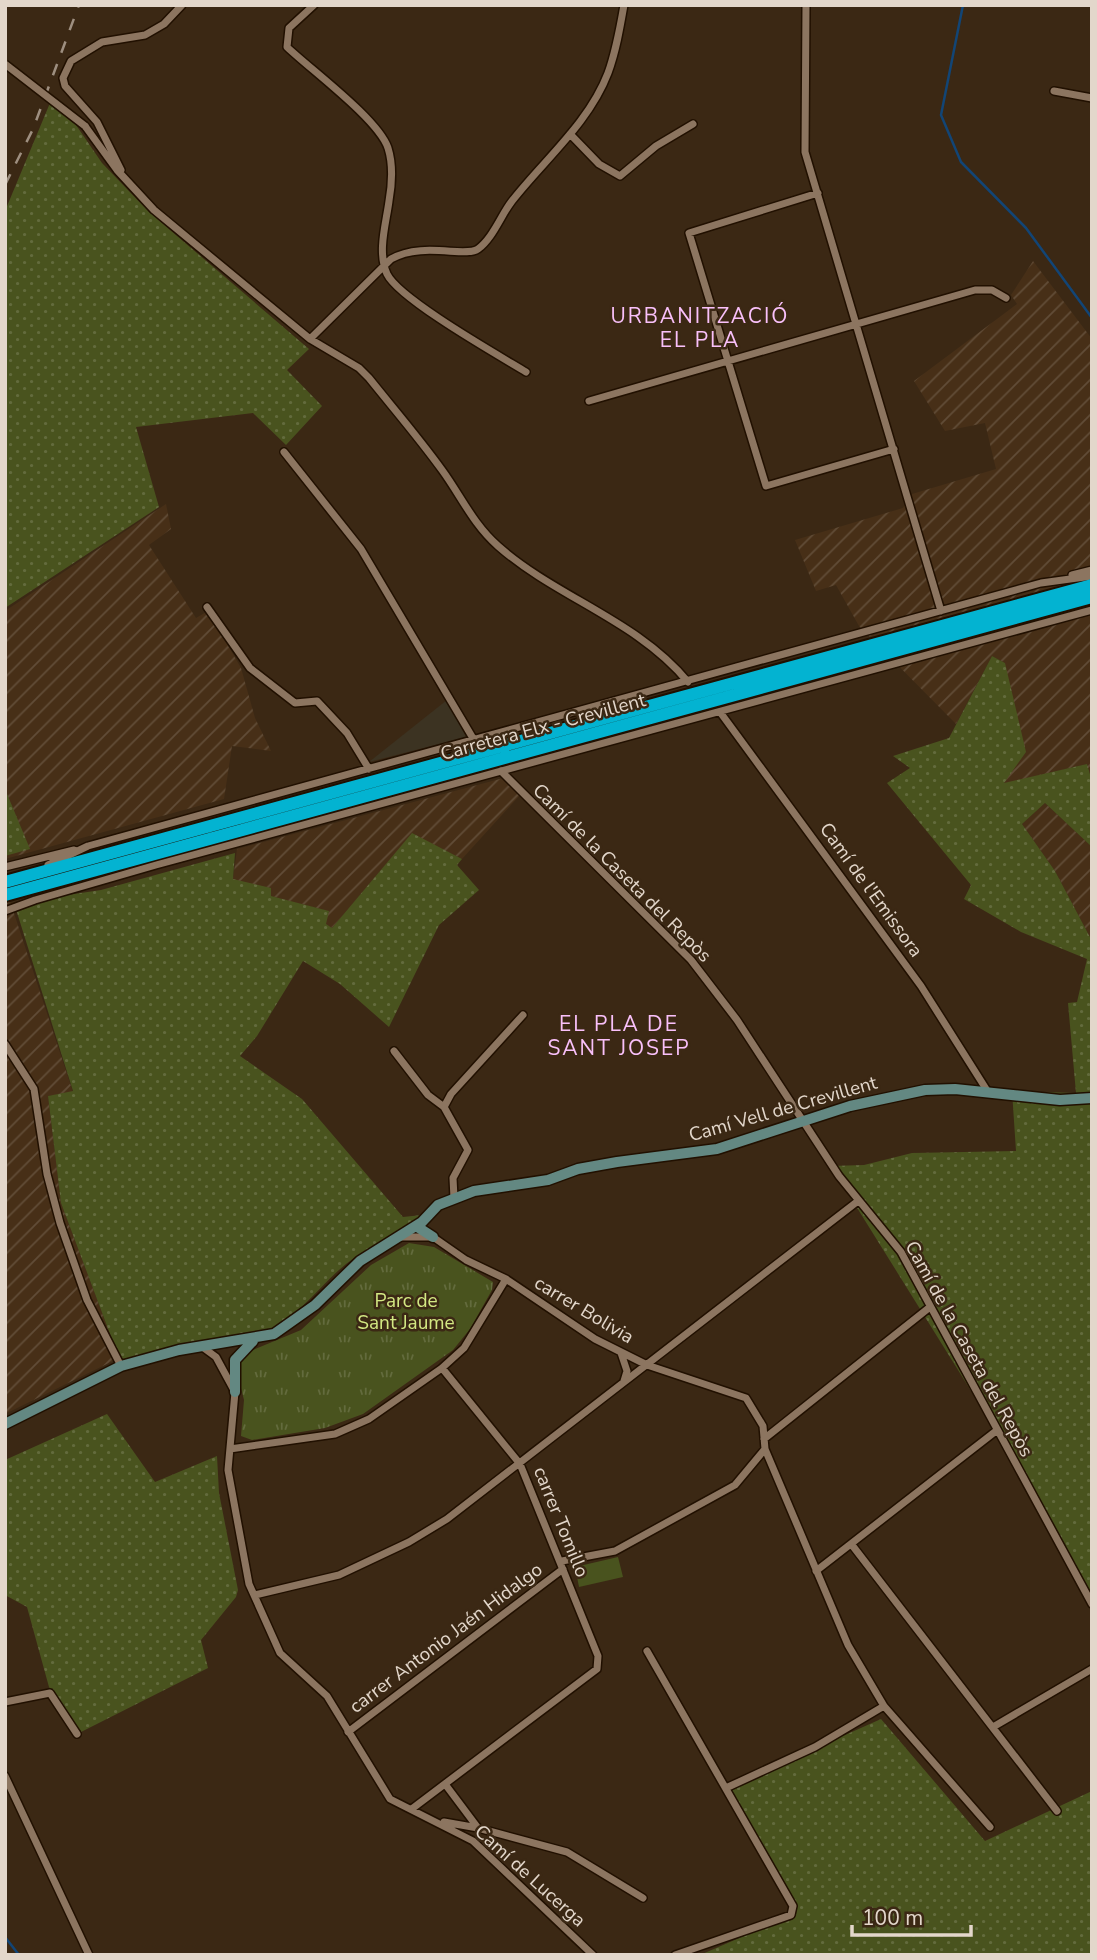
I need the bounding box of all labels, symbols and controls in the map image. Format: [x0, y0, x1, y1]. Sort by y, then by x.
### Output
district label: URBANITZACIÓ EL PLA [611, 302, 789, 354]
street label: Carretera Elx - Crevillent [438, 687, 649, 767]
street label: Camí de la Caseta del Repòs [527, 778, 717, 968]
street label: Camí de l'Emissora [813, 817, 929, 963]
district label: EL PLA DE SANT JOSEP [547, 1010, 691, 1062]
street label: Camí Vell de Crevillent [686, 1070, 881, 1148]
street label: Camí de la Caseta del Repòs [899, 1236, 1039, 1462]
street label: carrer Bolivia [529, 1270, 639, 1350]
park label: Parc de Sant Jaume [357, 1288, 455, 1336]
street label: carrer Tomillo [527, 1463, 595, 1581]
street label: carrer Antonio Jaén Hidalgo [344, 1557, 548, 1719]
street label: Camí de Lucerga [469, 1819, 591, 1933]
scale bar [852, 1894, 971, 1938]
text: 100 m [862, 1904, 923, 1932]

